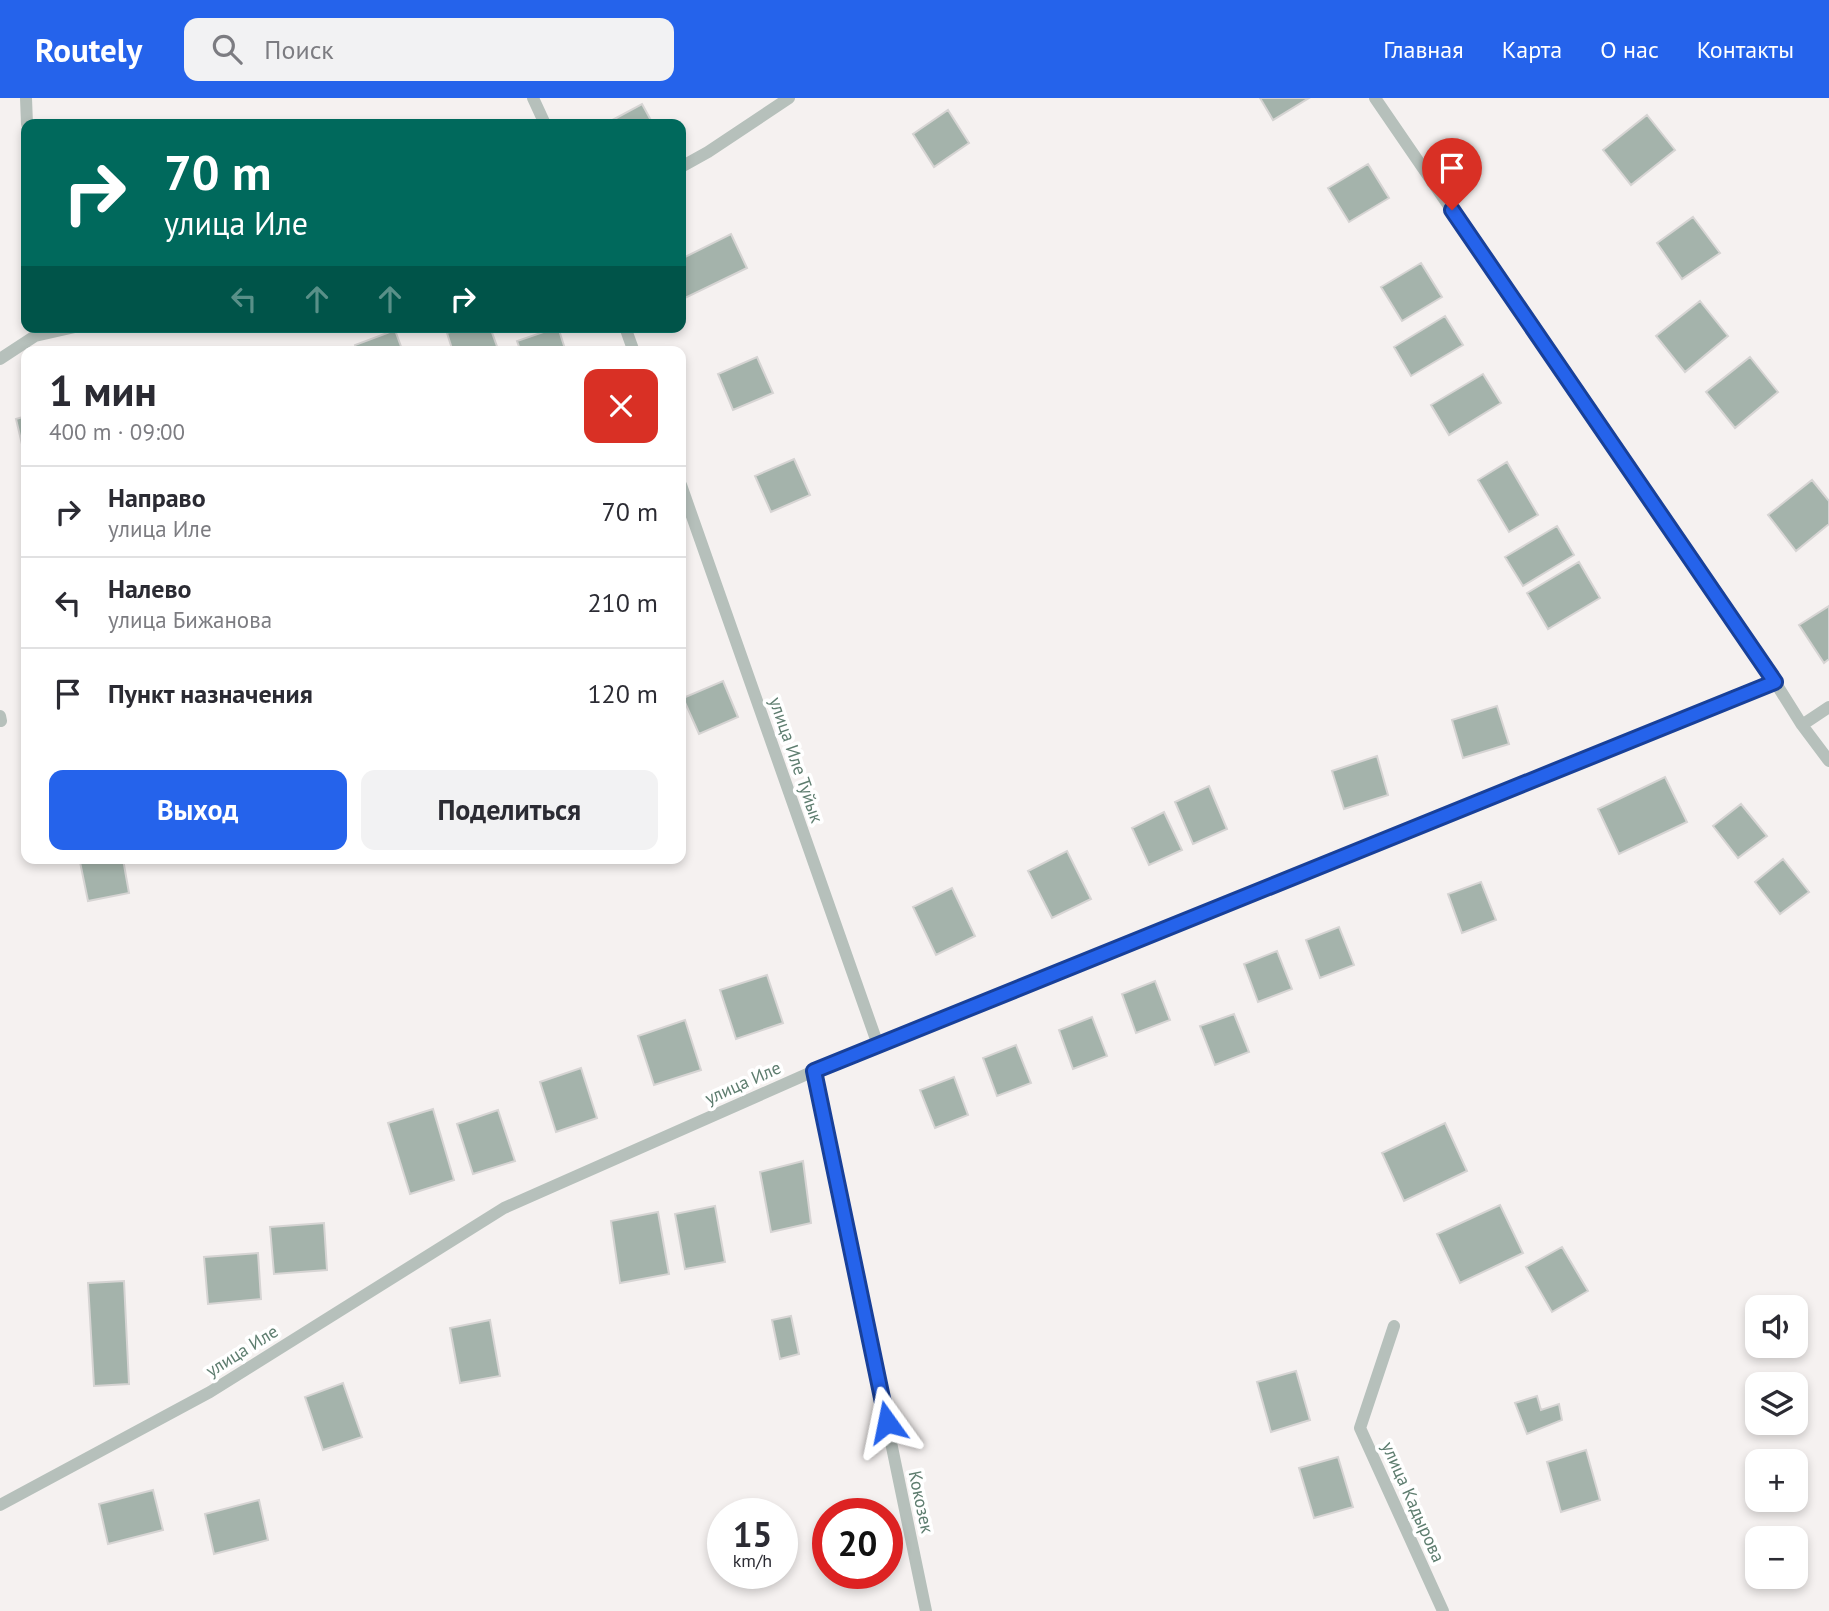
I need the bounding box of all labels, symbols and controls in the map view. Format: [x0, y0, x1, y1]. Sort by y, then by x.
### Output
search box [184, 18, 674, 81]
text: Routely [35, 28, 142, 71]
icon: search [208, 30, 246, 68]
text: Поиск [264, 33, 334, 66]
text: Главная [1383, 34, 1464, 65]
text: Карта [1502, 34, 1562, 65]
text: О нас [1600, 34, 1659, 65]
text: Контакты [1697, 34, 1794, 65]
pin [1422, 138, 1482, 210]
text: 70 m [164, 140, 271, 204]
icon: right [49, 147, 140, 238]
icon: arrive [1433, 149, 1471, 187]
text: улица Иле [164, 202, 308, 244]
icon: left [225, 280, 263, 318]
icon: ahead [298, 280, 336, 318]
icon: ahead [371, 280, 409, 318]
icon: right [444, 280, 482, 318]
text: 1 мин [49, 363, 157, 418]
button: close [584, 369, 658, 443]
text: 400 m · 09:00 [49, 417, 185, 446]
text: Направо [108, 481, 206, 514]
icon: right [49, 493, 87, 531]
text: 70 m [602, 495, 658, 528]
text: улица Иле [108, 514, 212, 543]
text: Налево [108, 572, 192, 605]
icon: left [49, 584, 87, 622]
text: 210 m [587, 586, 658, 619]
text: улица Бижанова [108, 605, 272, 634]
icon: arrive [49, 675, 87, 713]
text: Пункт назначения [108, 677, 313, 710]
text: 120 m [587, 677, 658, 710]
street label: улица Иле Туйык [764, 694, 829, 826]
button: Выход [49, 770, 347, 850]
button: Поделиться [361, 770, 658, 850]
street label: улица Иле [701, 1056, 785, 1110]
map controls [1745, 1295, 1808, 1589]
button: sound [1745, 1295, 1808, 1358]
street label: улица Иле [201, 1319, 282, 1382]
button: layers [1745, 1372, 1808, 1435]
position arrow [850, 1385, 924, 1459]
street label: улица Кадырова [1377, 1438, 1450, 1566]
button: + [1745, 1449, 1808, 1512]
street label: Кокозек [904, 1469, 939, 1536]
speed limit sign: 20 [812, 1498, 903, 1589]
text: 15 [733, 1511, 772, 1557]
button: − [1745, 1526, 1808, 1589]
text: km/h [733, 1549, 772, 1572]

